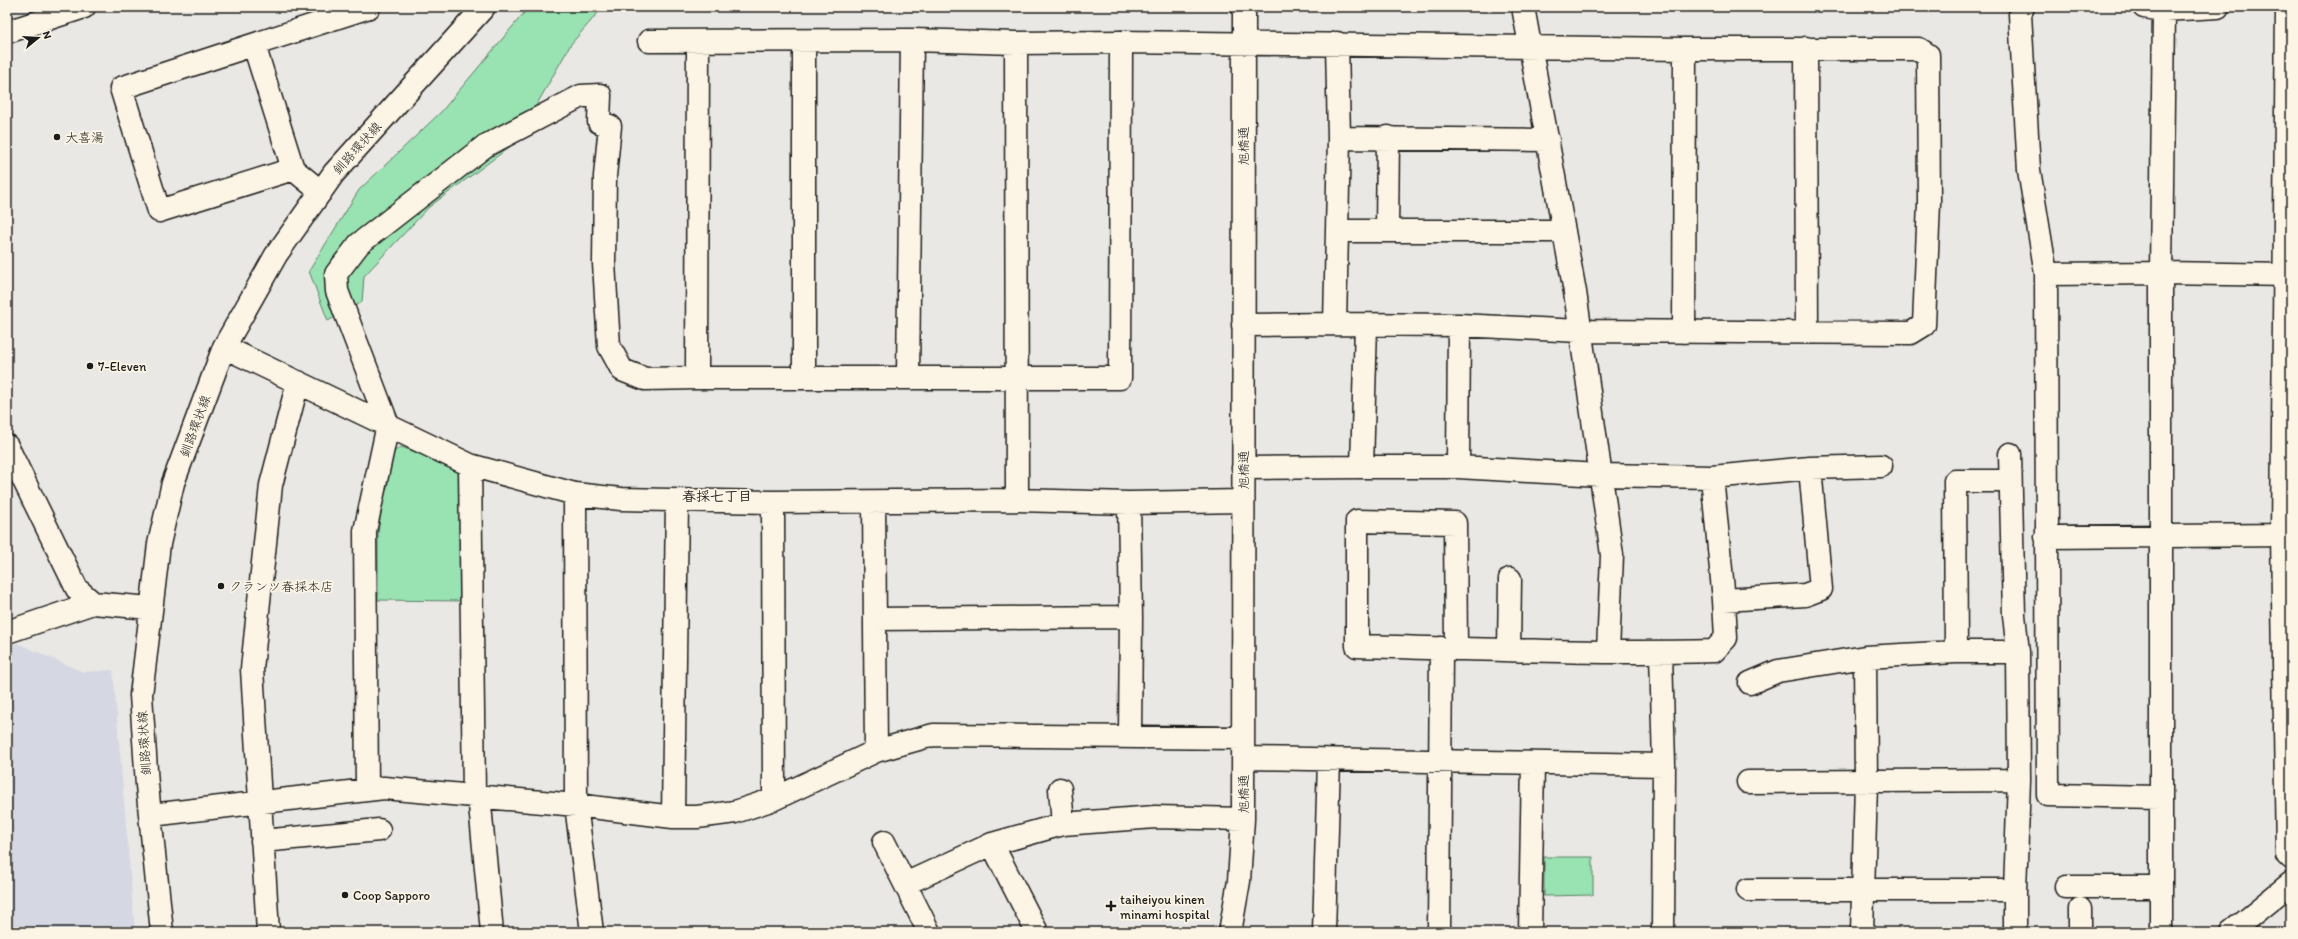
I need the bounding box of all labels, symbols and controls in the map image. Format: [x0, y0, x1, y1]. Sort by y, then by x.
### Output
north arrow [18, 18, 58, 58]
text: N [40, 30, 54, 41]
street label: 釧路環状線 [330, 118, 385, 177]
street label: 旭橋通 [1236, 126, 1251, 166]
place label: 大喜湯 [65, 130, 104, 145]
marker: 大喜湯 [52, 132, 62, 142]
place label: 7-Eleven [98, 359, 147, 374]
marker: 7-Eleven [85, 361, 95, 371]
street label: 釧路環状線 [177, 392, 214, 459]
street label: 旭橋通 [1236, 450, 1251, 490]
district label: 春採七丁目 [682, 488, 752, 505]
place label: クランツ春採本店 [229, 579, 333, 594]
marker: クランツ春採本店 [216, 581, 226, 591]
street label: 釧路環状線 [134, 709, 154, 776]
street label: 旭橋通 [1236, 774, 1251, 814]
place label: Coop Sapporo [353, 888, 431, 903]
marker: Coop Sapporo [340, 890, 350, 900]
place label: taiheiyou kinen minami hospital [1120, 892, 1210, 922]
marker: taiheiyou kinen minami hospital [1105, 900, 1117, 912]

